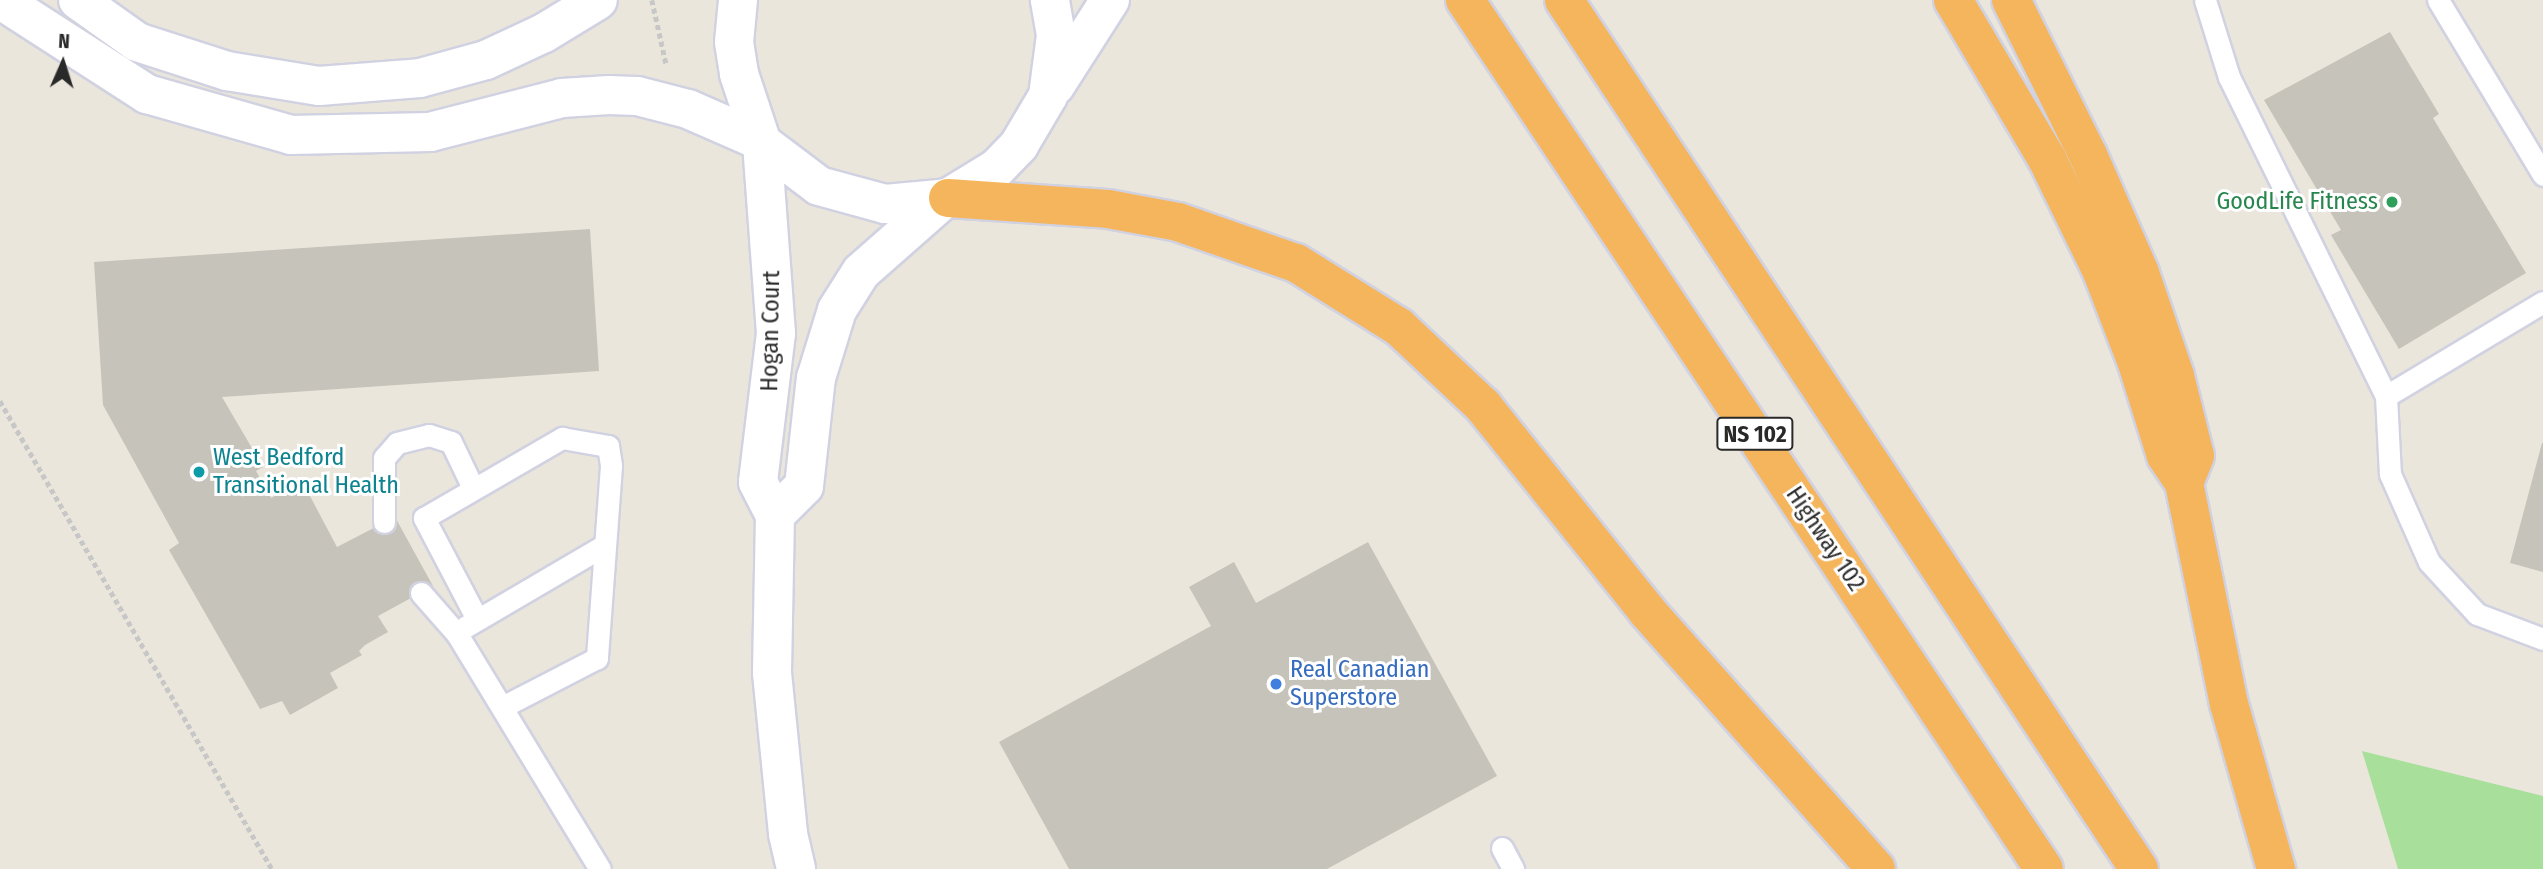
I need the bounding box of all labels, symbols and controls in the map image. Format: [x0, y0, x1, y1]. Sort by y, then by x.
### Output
north arrow [28, 28, 98, 98]
text: N [58, 30, 70, 53]
place label: GoodLife Fitness [2216, 188, 2378, 216]
marker: GoodLife Fitness [2384, 194, 2400, 210]
street label: Hogan Court [756, 270, 786, 392]
road number: NS 102 [1715, 414, 1795, 454]
place label: West Bedford Transitional Health [213, 444, 399, 500]
marker: West Bedford Transitional Health [191, 464, 207, 480]
street label: Highway 102 [1780, 481, 1870, 597]
place label: Real Canadian Superstore [1290, 656, 1429, 712]
marker: Real Canadian Superstore [1268, 676, 1284, 692]

